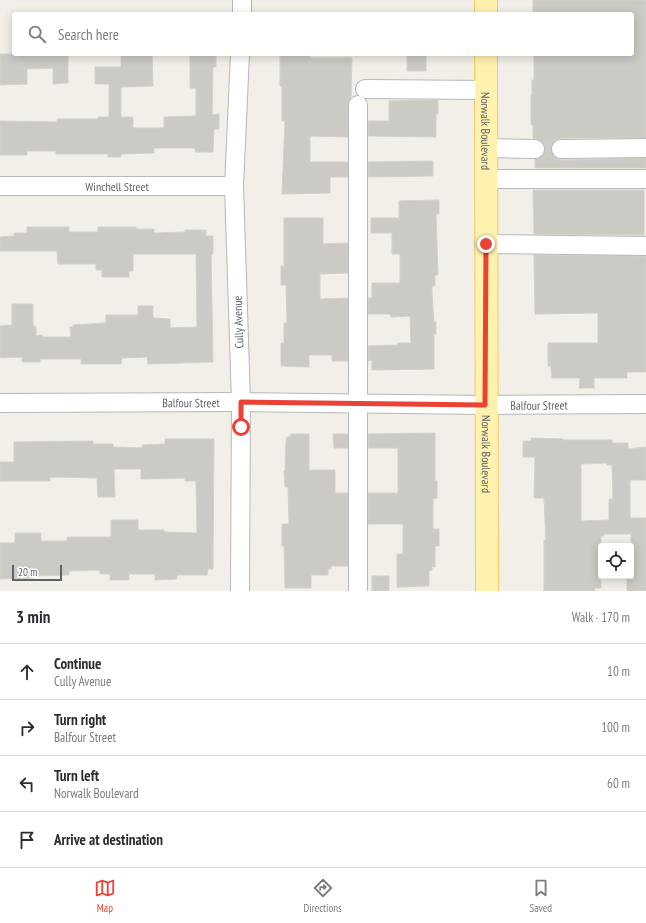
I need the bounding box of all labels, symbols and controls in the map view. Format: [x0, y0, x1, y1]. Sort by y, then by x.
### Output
search box [12, 12, 634, 56]
icon: search [26, 23, 48, 45]
text: Search here [58, 25, 119, 44]
street label: Norwalk Boulevard [479, 92, 494, 170]
street label: Winchell Street [85, 179, 149, 194]
route end [477, 235, 495, 253]
street label: Cully Avenue [230, 295, 246, 349]
street label: Balfour Street [162, 395, 220, 410]
street label: Balfour Street [510, 397, 568, 412]
street label: Norwalk Boulevard [479, 415, 494, 493]
route start [232, 418, 250, 436]
map controls [598, 543, 634, 579]
button: locate [598, 543, 634, 579]
scale bar [12, 563, 62, 582]
text: 20 m [18, 565, 37, 579]
text: 3 min [16, 606, 50, 628]
text: Walk · 170 m [572, 609, 630, 626]
text: Continue [54, 654, 101, 673]
icon: ahead [16, 661, 38, 683]
text: 10 m [607, 663, 630, 680]
text: Cully Avenue [54, 673, 111, 690]
text: Turn right [54, 710, 106, 729]
icon: right [16, 717, 38, 739]
text: 100 m [601, 719, 630, 736]
text: Balfour Street [54, 729, 116, 746]
text: Turn left [54, 766, 99, 785]
icon: left [16, 773, 38, 795]
text: 60 m [607, 775, 630, 792]
text: Norwalk Boulevard [54, 785, 139, 802]
icon: arrive [16, 829, 38, 851]
text: Arrive at destination [54, 830, 163, 849]
tab: Map [94, 877, 116, 915]
tab: Directions [304, 877, 342, 915]
tab: Saved [529, 877, 552, 915]

